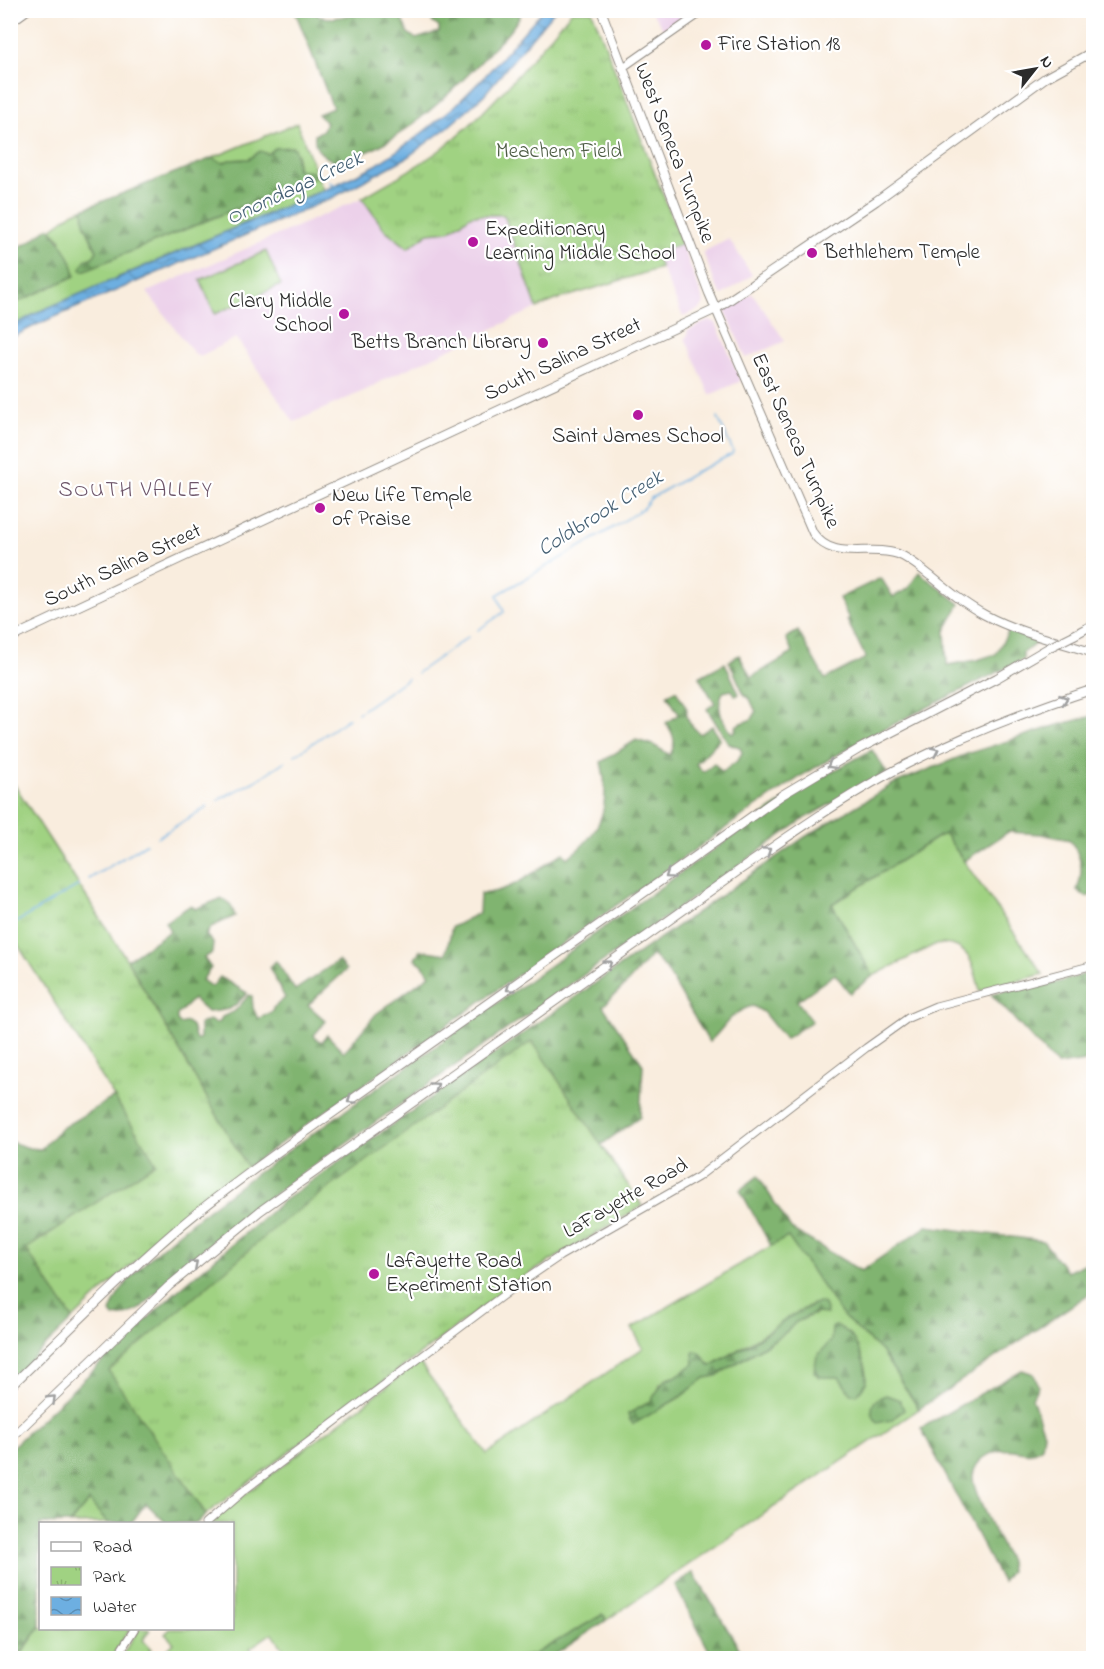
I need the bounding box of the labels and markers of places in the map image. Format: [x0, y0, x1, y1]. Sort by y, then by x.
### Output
place label: Fire Station 18 [717, 30, 840, 60]
marker: Fire Station 18 [699, 38, 713, 52]
place label: Expeditionary Learning Middle School [485, 215, 675, 271]
marker: Expeditionary Learning Middle School [466, 235, 480, 249]
place label: Bethlehem Temple [823, 238, 980, 268]
marker: Bethlehem Temple [805, 246, 819, 260]
place label: Clary Middle School [229, 287, 333, 341]
marker: Clary Middle School [337, 307, 351, 321]
place label: Betts Branch Library [351, 328, 531, 360]
marker: Betts Branch Library [536, 336, 550, 350]
marker: Saint James School [631, 408, 645, 422]
place label: Saint James School [552, 422, 724, 452]
place label: New Life Temple of Praise [332, 481, 473, 535]
marker: New Life Temple of Praise [313, 501, 327, 515]
place label: Lafayette Road Experiment Station [386, 1247, 552, 1301]
marker: Lafayette Road Experiment Station [367, 1267, 381, 1281]

